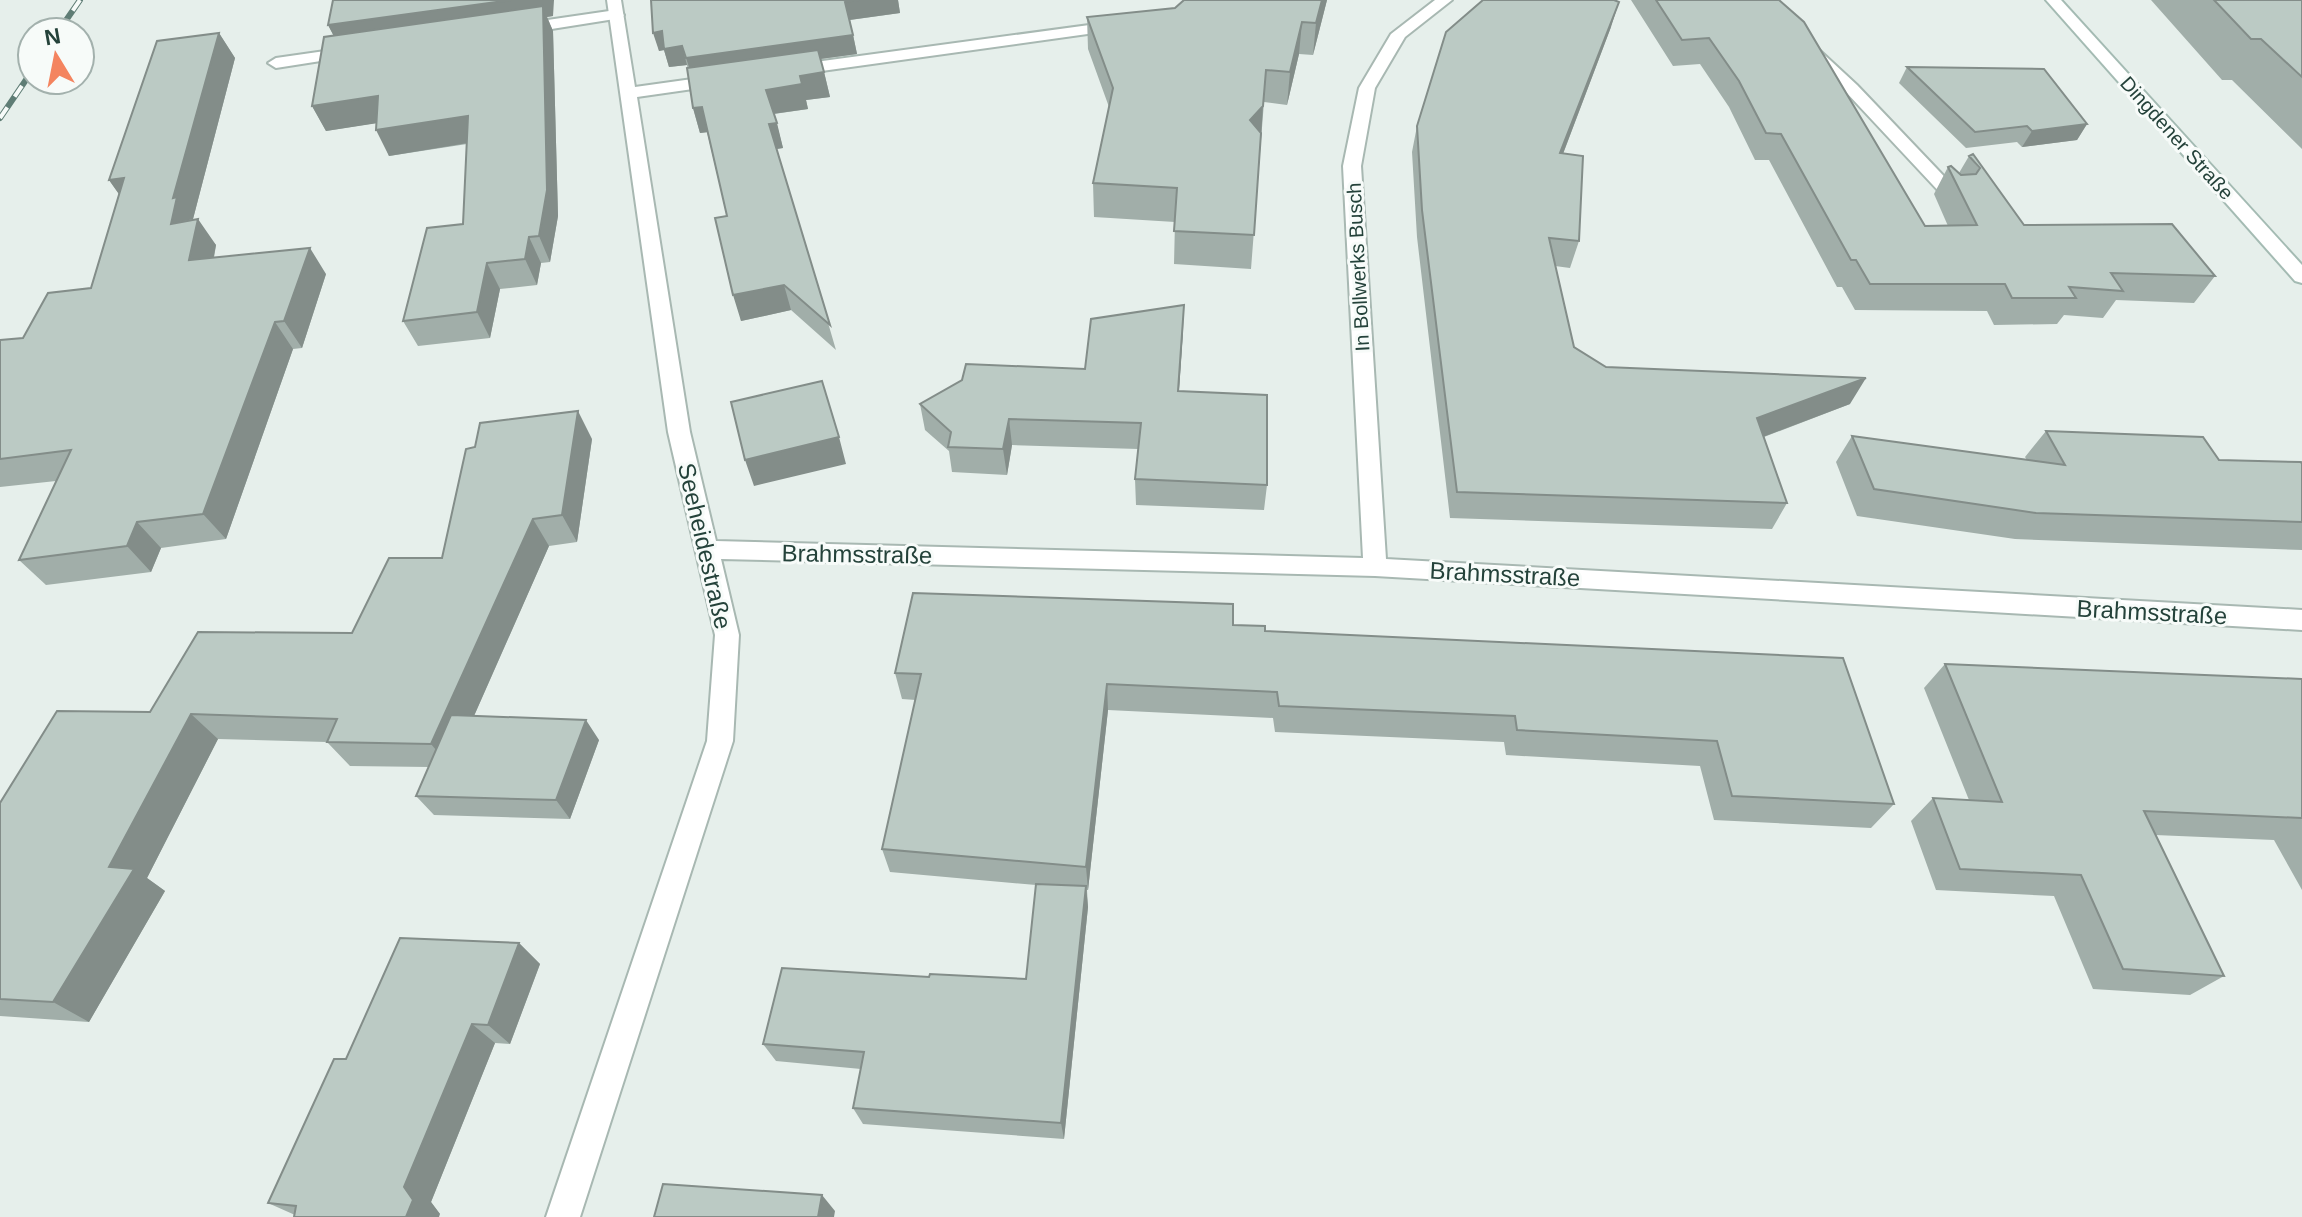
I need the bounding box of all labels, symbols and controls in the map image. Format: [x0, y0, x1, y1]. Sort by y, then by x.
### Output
north arrow [16, 16, 96, 96]
text: N [43, 23, 63, 50]
street label: Dingdener Straße [2116, 72, 2238, 204]
street label: In Bollwerks Busch [1343, 182, 1373, 352]
street label: Seeheidestraße [673, 460, 737, 632]
street label: Brahmsstraße [781, 539, 933, 569]
street label: Brahmsstraße [1429, 557, 1581, 591]
street label: Brahmsstraße [2076, 595, 2228, 629]

